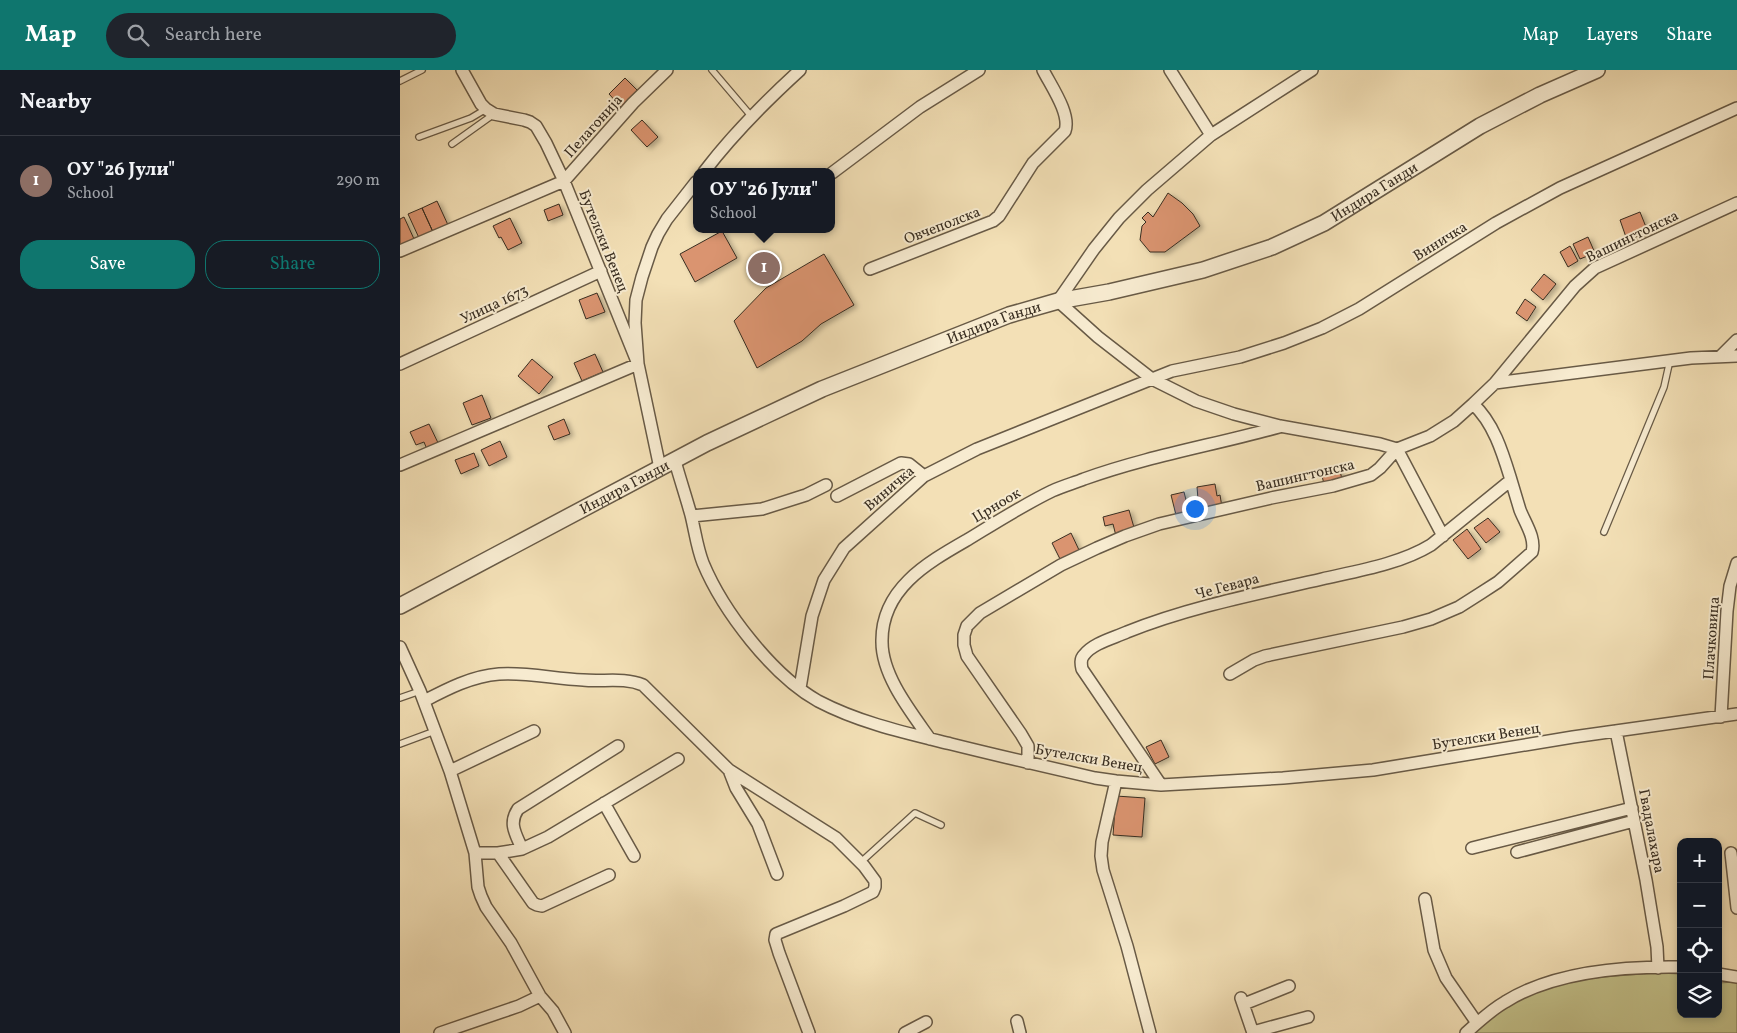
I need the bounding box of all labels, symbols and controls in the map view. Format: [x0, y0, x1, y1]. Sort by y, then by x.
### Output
search box [106, 13, 456, 58]
text: Map [25, 18, 76, 52]
icon: search [124, 21, 152, 49]
text: Search here [164, 22, 262, 48]
text: Map [1522, 23, 1558, 48]
text: Layers [1586, 23, 1638, 48]
text: Share [1666, 23, 1712, 48]
text: Nearby [20, 88, 91, 117]
street label: Пелагонија [560, 91, 628, 163]
text: ОУ "26 Јули" [67, 157, 175, 183]
street label: Индира Ганди [1327, 158, 1422, 228]
popup [693, 168, 835, 233]
text: 1 [33, 170, 39, 192]
text: 290 m [336, 170, 380, 192]
text: ОУ "26 Јули" [710, 177, 818, 203]
text: School [67, 183, 114, 205]
street label: Бутелски Венец [572, 187, 633, 297]
street label: Овчеполска [901, 202, 984, 251]
text: School [710, 203, 757, 225]
street label: Вашингтонска [1583, 206, 1683, 269]
street label: Виничка [1410, 217, 1472, 267]
button: Save [20, 240, 195, 289]
button: Share [205, 240, 380, 289]
pin: 1 [748, 249, 780, 287]
street label: Улица 1673 [457, 280, 532, 330]
street label: Индира Ганди [944, 297, 1044, 351]
street label: Вашингтонска [1254, 455, 1357, 498]
street label: Индира Ганди [576, 456, 674, 521]
street label: Виничка [860, 461, 920, 517]
street label: Црноок [968, 484, 1025, 529]
your location [1182, 496, 1208, 522]
street label: Че Гевара [1193, 569, 1262, 606]
street label: Плачковица [1699, 596, 1726, 680]
street label: Бутелски Венец [1431, 718, 1542, 756]
street label: Бутелски Венец [1033, 740, 1145, 779]
street label: Гвадалахара [1632, 787, 1669, 875]
map controls [1677, 838, 1722, 1018]
button: + [1677, 838, 1722, 883]
button: − [1677, 883, 1722, 928]
button: locate [1677, 928, 1722, 973]
button: layers [1677, 973, 1722, 1018]

